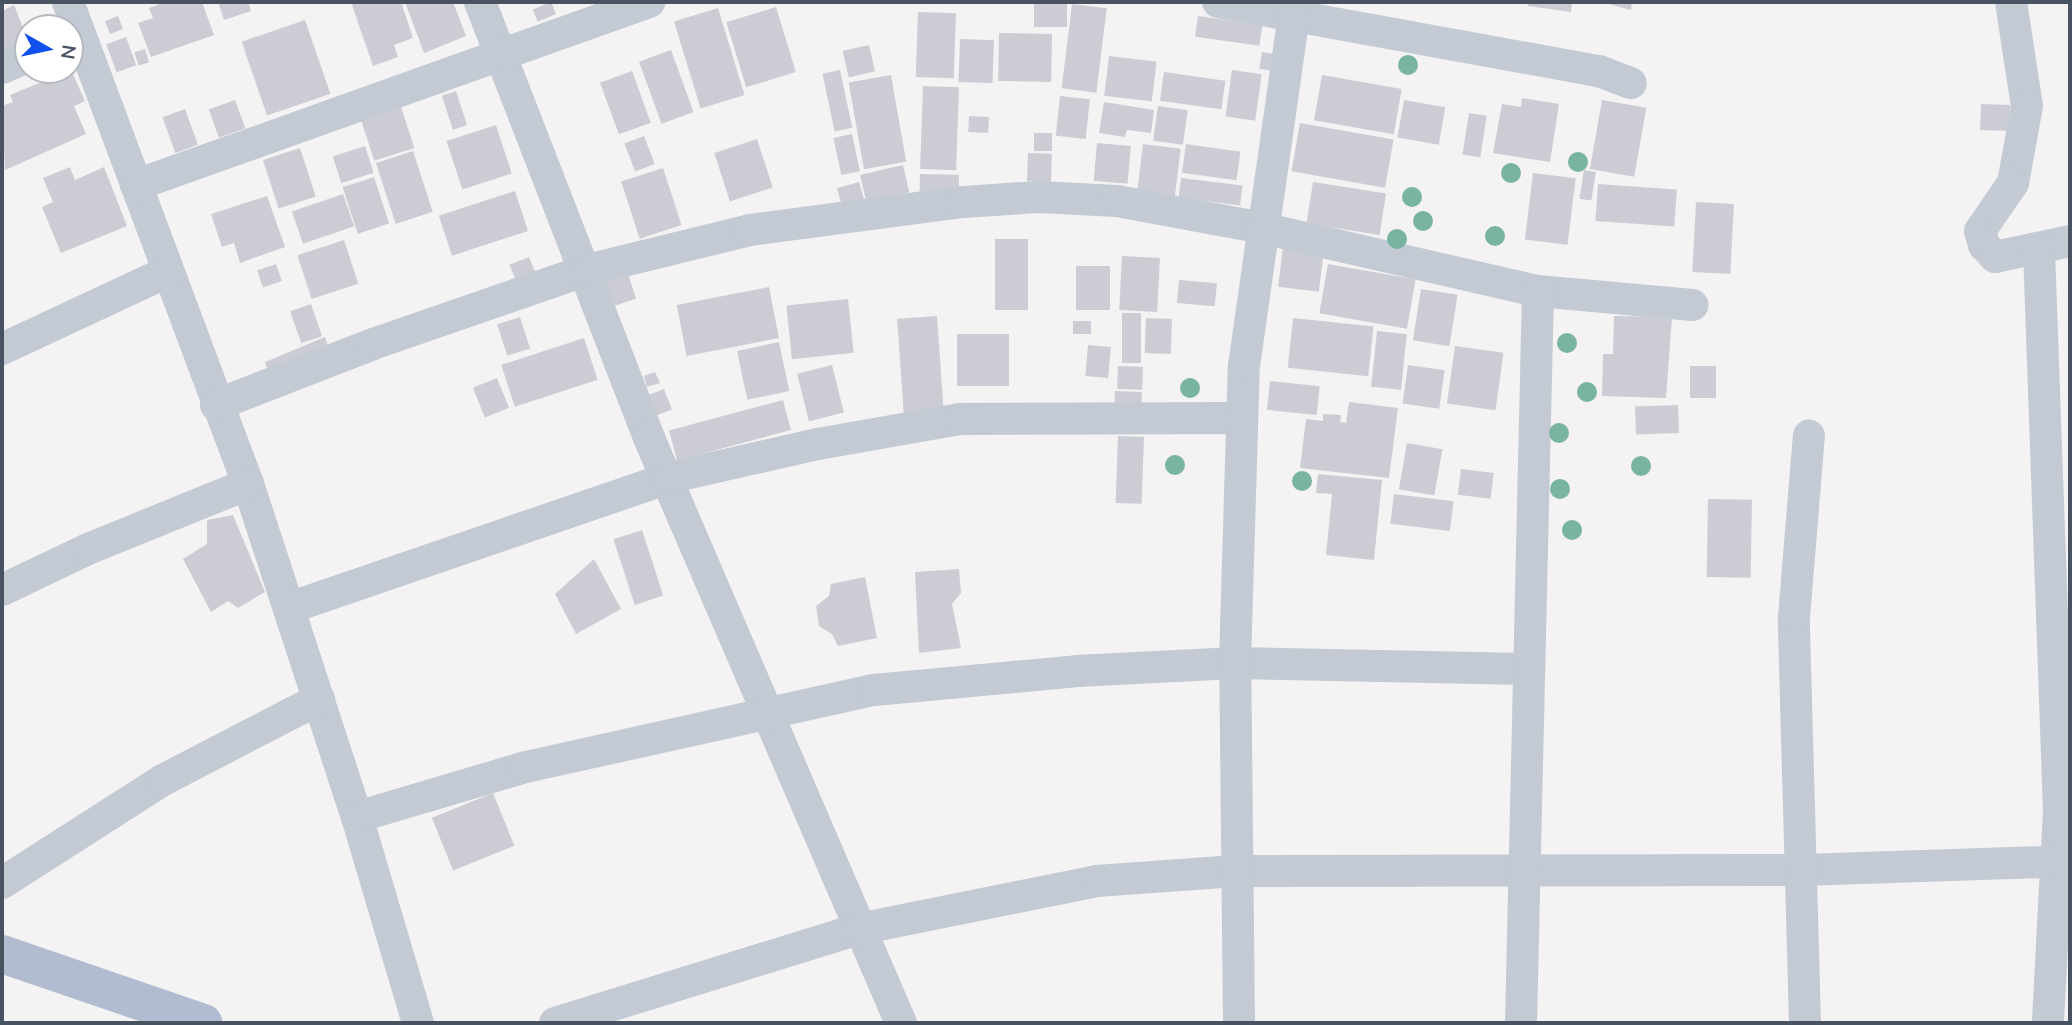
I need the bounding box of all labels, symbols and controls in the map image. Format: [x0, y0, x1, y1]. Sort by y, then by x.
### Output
north arrow [14, 14, 84, 84]
text: N [54, 43, 82, 61]

